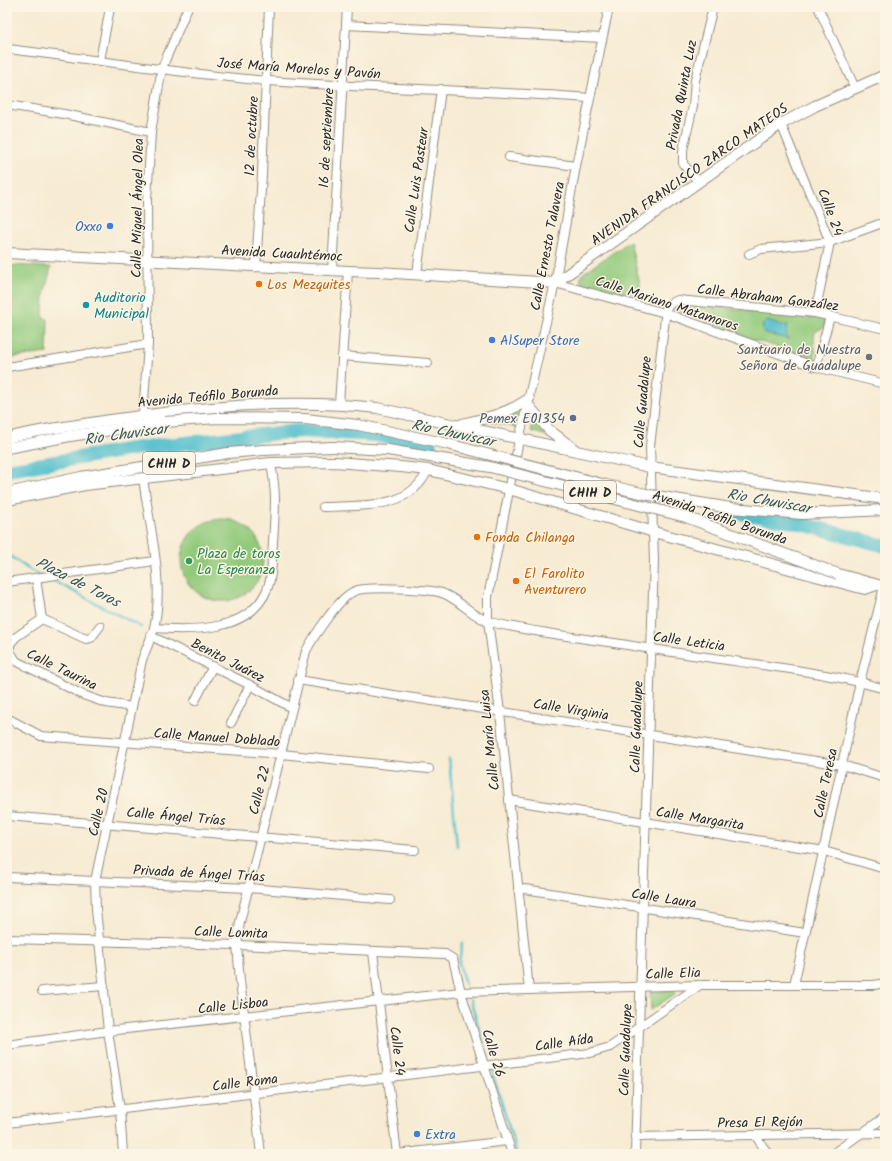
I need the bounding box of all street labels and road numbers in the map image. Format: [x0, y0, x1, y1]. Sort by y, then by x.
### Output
street label: Privada Quinta Luz [661, 38, 703, 152]
street label: José María Morelos y Pavón [216, 52, 382, 86]
street label: 16 de septiembre [313, 87, 341, 189]
street label: 12 de octubre [239, 95, 265, 177]
street label: AVENIDA FRANCISCO ZARCO MATEOS [586, 98, 793, 252]
street label: Calle Luis Pasteur [399, 125, 435, 234]
street label: Calle Miguel Ángel Olea [126, 138, 150, 278]
street label: Calle Ernesto Talavera [525, 180, 571, 313]
street label: Calle 24 [811, 185, 849, 240]
street label: Avenida Cuauhtémoc [221, 240, 343, 268]
street label: Calle Mariano Matamoros [592, 270, 741, 337]
street label: Calle Abraham González [696, 278, 840, 318]
street label: Calle Guadalupe [628, 354, 658, 449]
street label: Avenida Teófilo Borunda [137, 380, 279, 414]
road number: CHIH D [143, 452, 195, 474]
road number: CHIH D [564, 481, 616, 503]
street label: Avenida Teófilo Borunda [649, 485, 790, 551]
street label: Calle Leticia [651, 626, 726, 658]
street label: Benito Juárez [187, 633, 268, 689]
street label: Calle Taurina [22, 643, 101, 697]
street label: Calle Guadalupe [624, 680, 650, 774]
street label: Calle María Luisa [474, 688, 506, 792]
street label: Calle Virginia [531, 693, 610, 727]
street label: Calle Manuel Doblado [153, 723, 281, 753]
street label: Calle Teresa [808, 746, 844, 820]
street label: Calle 22 [243, 763, 277, 817]
street label: Calle 20 [83, 786, 115, 839]
street label: Calle Margarita [654, 801, 746, 837]
street label: Calle Ángel Trías [125, 802, 227, 832]
street label: Privada de Ángel Trías [132, 860, 265, 888]
street label: Calle Laura [630, 883, 698, 915]
street label: Calle Lomita [194, 921, 268, 945]
street label: Calle Elia [645, 962, 701, 986]
street label: Calle Lisboa [197, 991, 270, 1021]
street label: Calle Guadalupe [613, 1003, 639, 1097]
street label: Calle 24 [383, 1025, 411, 1077]
street label: Calle 26 [475, 1026, 511, 1080]
street label: Calle Aída [533, 1028, 595, 1058]
street label: Calle Roma [211, 1068, 279, 1098]
street label: Presa El Rejón [717, 1111, 803, 1135]

